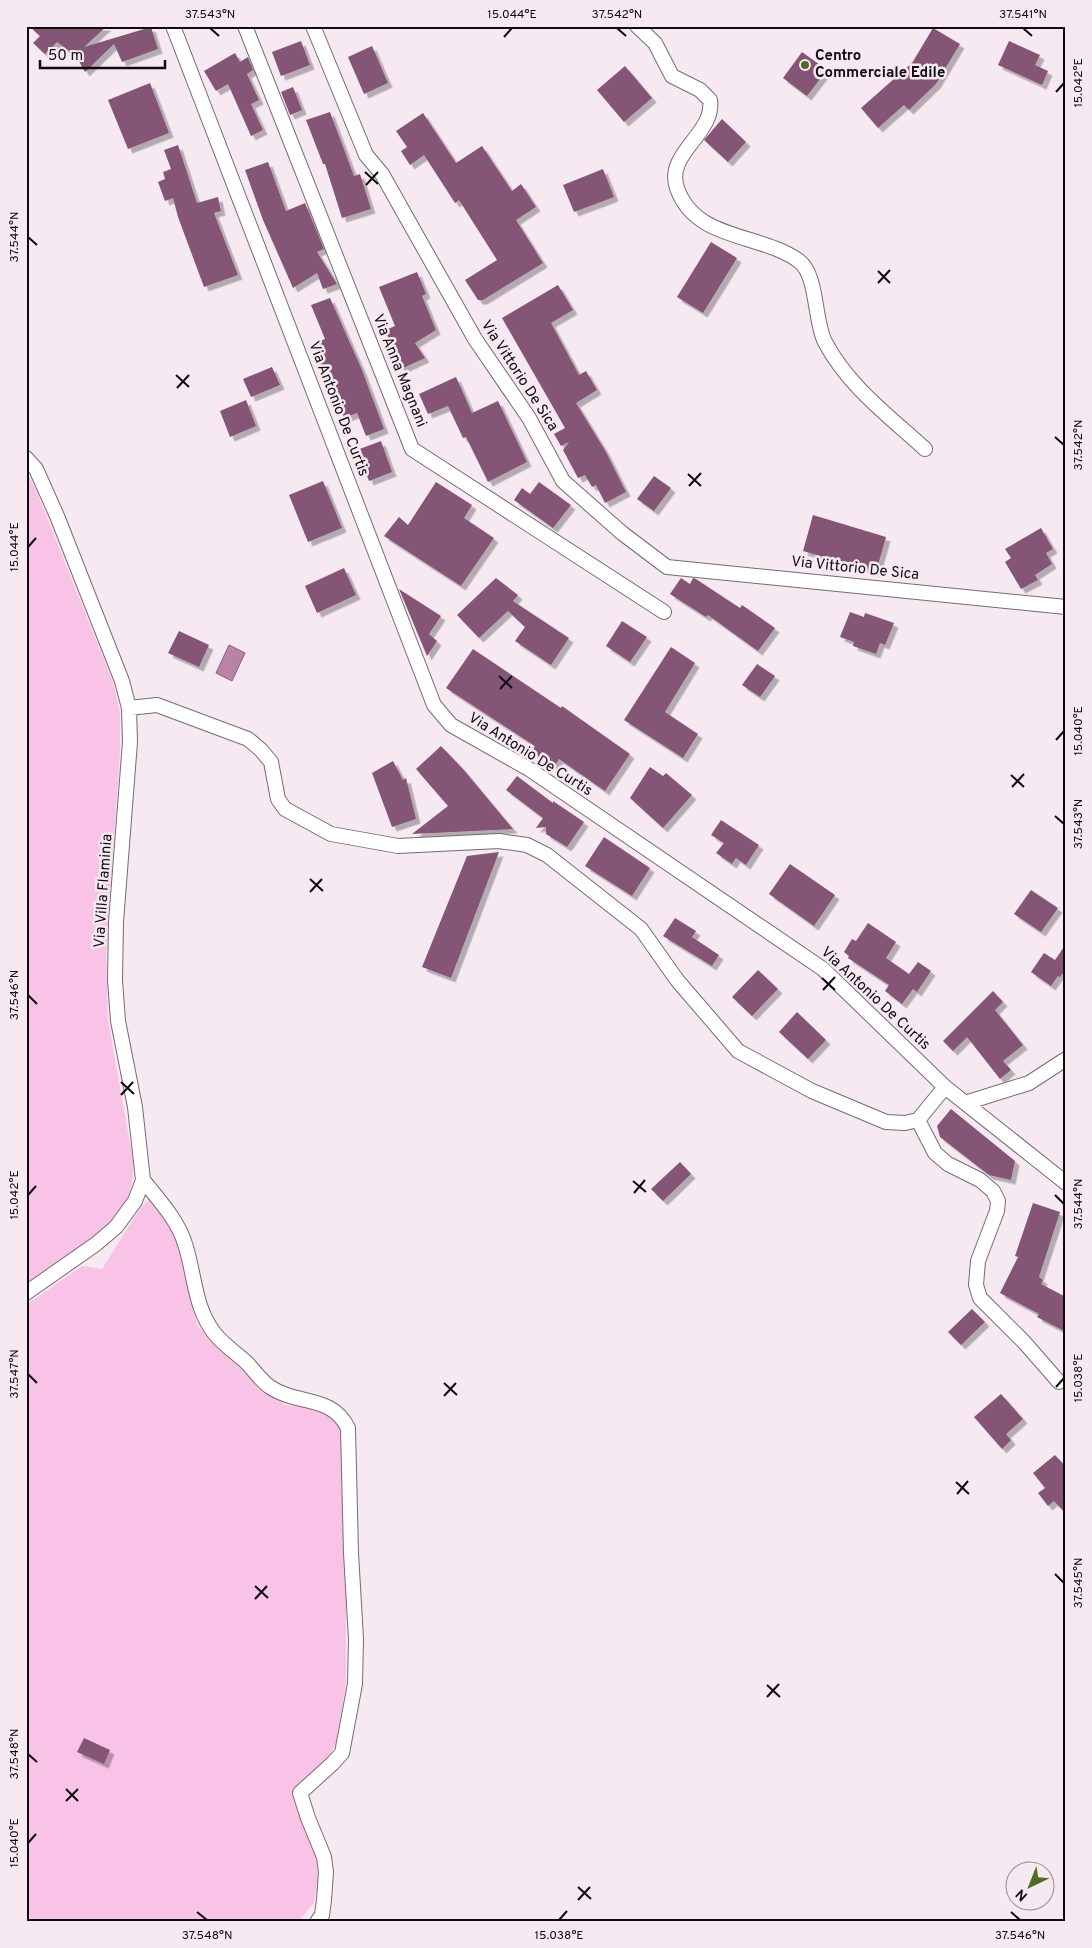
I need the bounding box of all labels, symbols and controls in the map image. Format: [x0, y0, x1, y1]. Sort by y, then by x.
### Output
text: 37.543°N [185, 7, 235, 23]
text: 15.044°E [487, 7, 537, 23]
text: 37.542°N [592, 7, 642, 23]
text: 37.541°N [999, 7, 1047, 23]
scale bar [40, 38, 165, 70]
text: 50 m [48, 47, 83, 66]
place label: Centro Commerciale Edile [815, 47, 945, 83]
text: 15.042°E [1071, 58, 1087, 108]
marker: Centro Commerciale Edile [799, 59, 811, 71]
text: 37.544°N [7, 212, 23, 262]
street label: Via Anna Magnani [368, 312, 430, 430]
street label: Via Vittorio De Sica [476, 317, 562, 435]
street label: Via Antonio De Curtis [304, 339, 372, 479]
text: 37.542°N [1071, 420, 1087, 470]
text: 15.044°E [7, 522, 23, 572]
street label: Via Vittorio De Sica [790, 553, 920, 585]
text: 15.040°E [1071, 706, 1087, 756]
street label: Via Antonio De Curtis [464, 709, 596, 801]
text: 37.543°N [1071, 799, 1087, 849]
street label: Via Villa Flaminia [91, 833, 117, 949]
street label: Via Antonio De Curtis [816, 943, 934, 1055]
text: 37.546°N [7, 970, 23, 1020]
text: 15.042°E [7, 1170, 23, 1220]
text: 37.544°N [1071, 1179, 1087, 1229]
text: 37.547°N [7, 1349, 23, 1399]
text: 15.038°E [1071, 1354, 1087, 1402]
text: 37.545°N [1071, 1558, 1087, 1608]
text: 37.548°N [7, 1729, 23, 1779]
text: 15.040°E [7, 1818, 23, 1868]
north arrow [1004, 1860, 1054, 1910]
text: N [1013, 1885, 1032, 1904]
text: 37.548°N [182, 1928, 232, 1944]
text: 15.038°E [535, 1928, 583, 1944]
text: 37.546°N [995, 1928, 1045, 1944]

